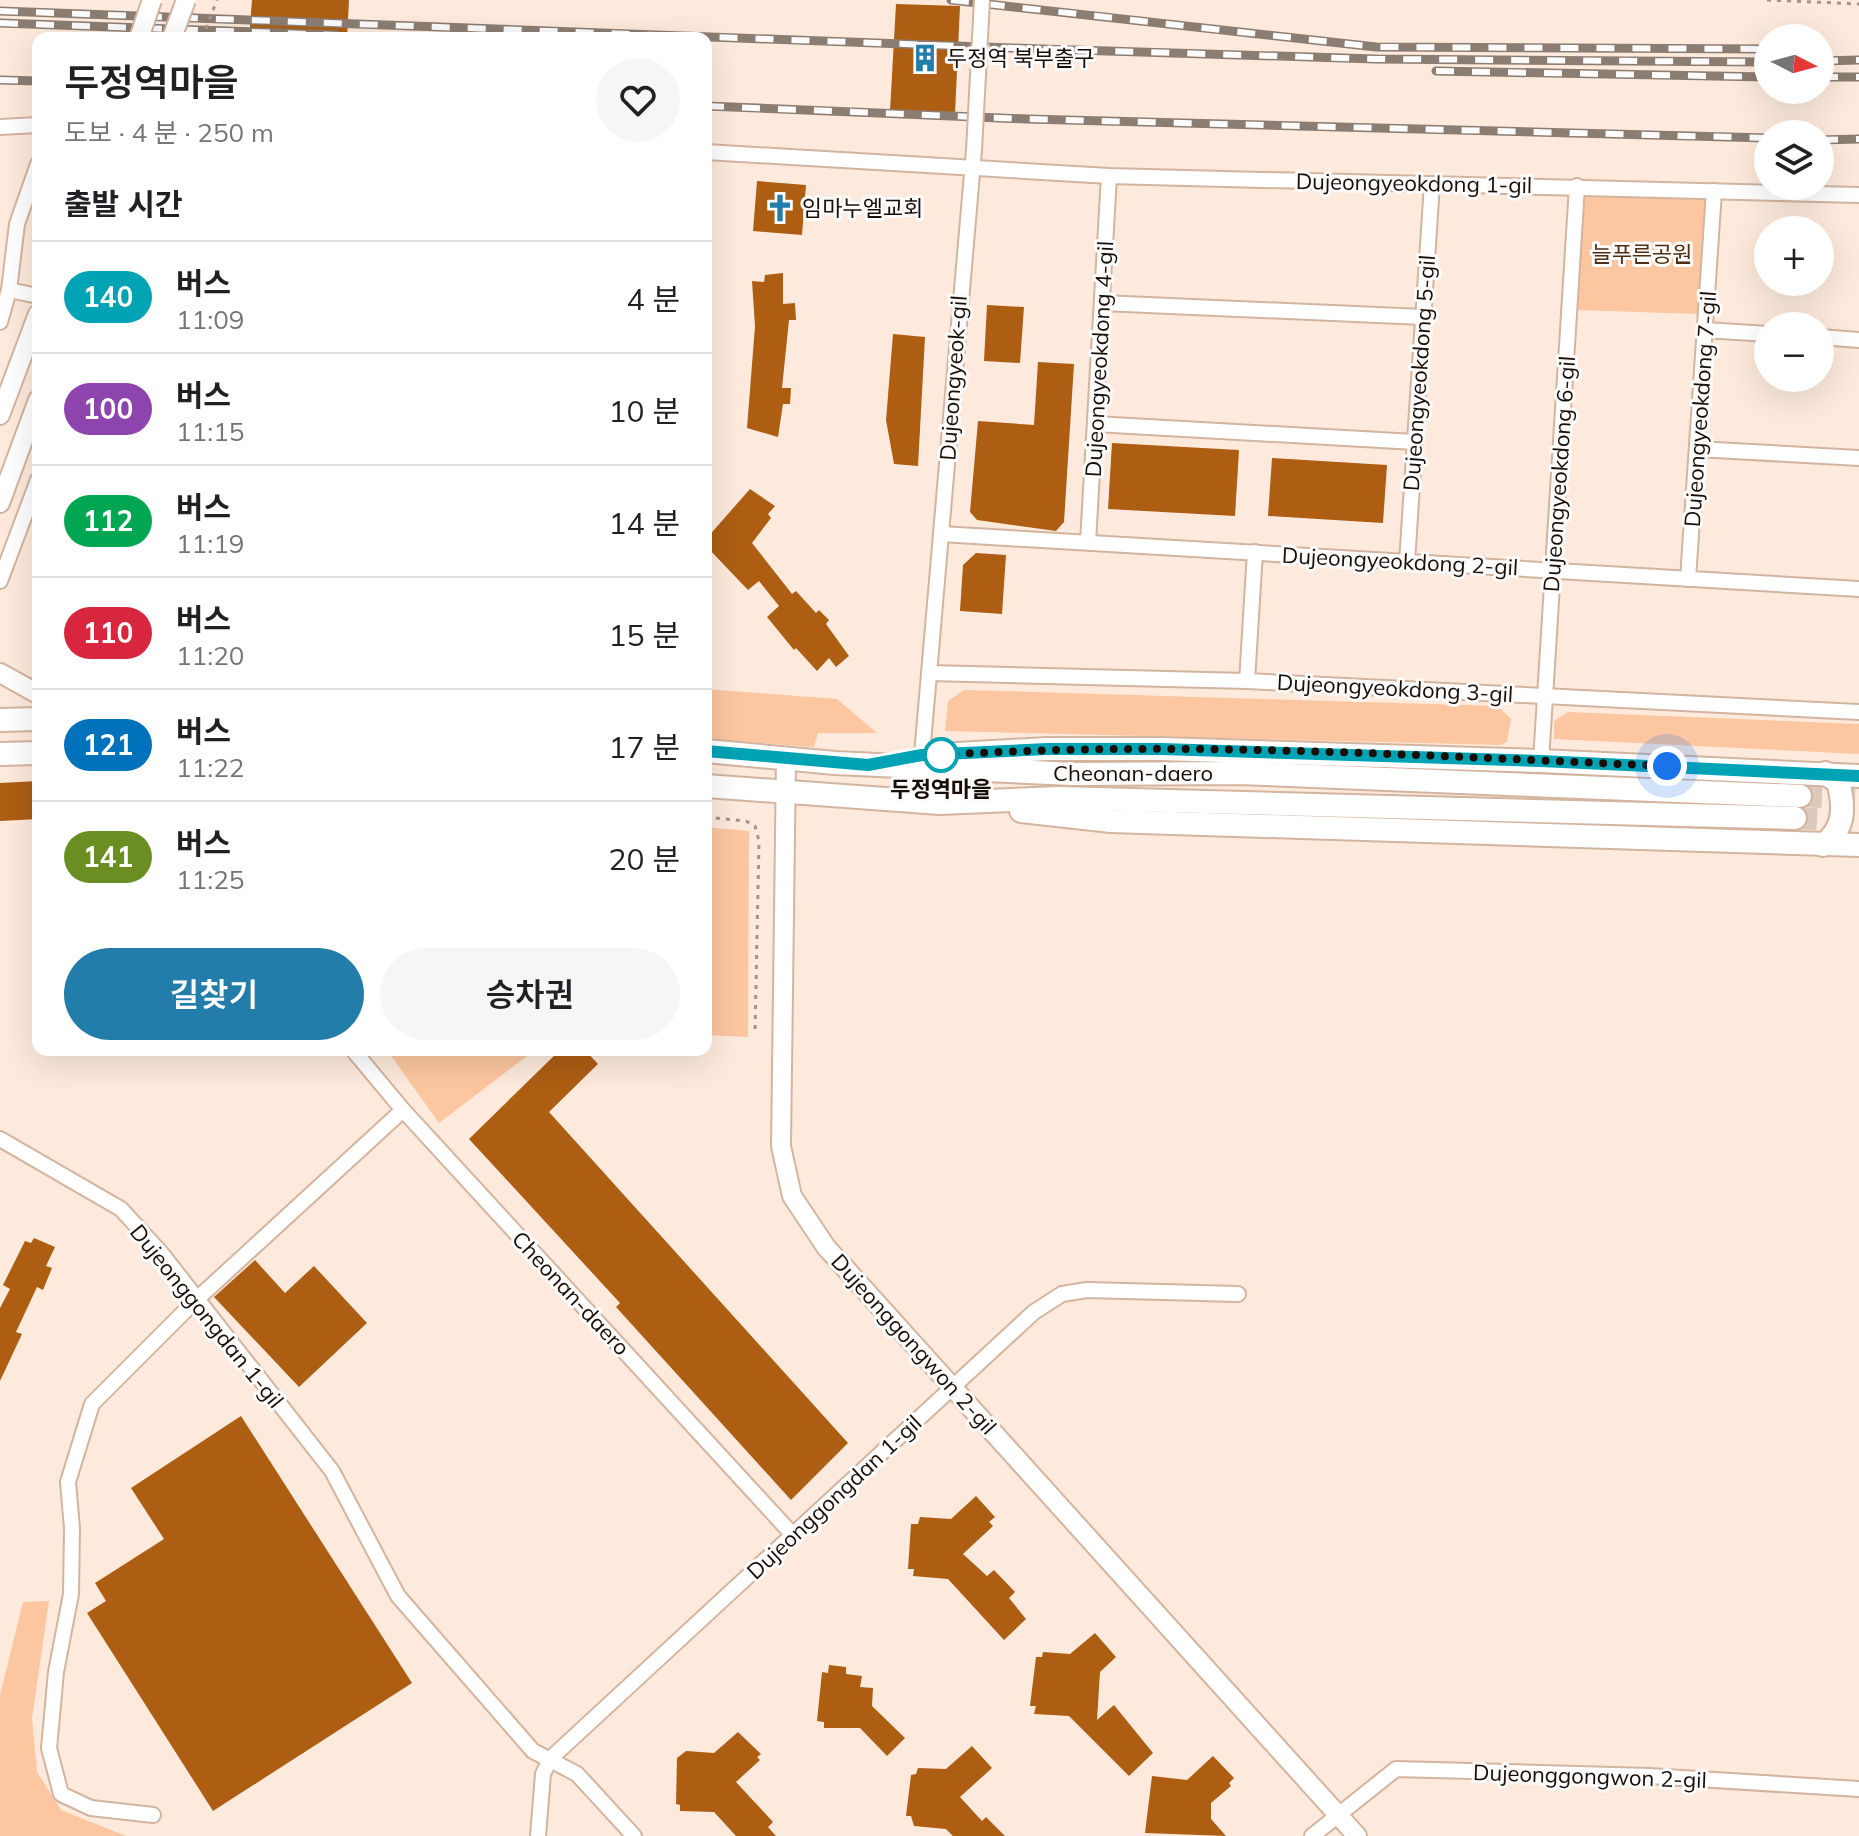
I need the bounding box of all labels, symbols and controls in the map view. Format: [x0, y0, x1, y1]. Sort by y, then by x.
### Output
north arrow [1754, 24, 1834, 104]
map controls [1754, 24, 1834, 392]
building icon: 두정역 북부출구 [910, 43, 940, 73]
place label: 두정역 북부출구 [947, 44, 1094, 72]
text: 두정역마을 [64, 58, 239, 106]
button: heart [596, 58, 680, 142]
text: 도보 · 4 분 · 250 m [64, 116, 274, 149]
button: layers [1754, 120, 1834, 200]
street label: Dujeongyeokdong 1-gil [1296, 167, 1532, 199]
text: 출발 시간 [64, 185, 183, 223]
church icon: 임마누엘교회 [765, 193, 795, 223]
place label: 임마누엘교회 [802, 194, 923, 222]
button: + [1754, 216, 1834, 296]
street label: Dujeongyeokdong 4-gil [1079, 240, 1119, 478]
park label: 늘푸른공원 [1591, 240, 1693, 268]
street label: Dujeongyeokdong 5-gil [1397, 254, 1441, 492]
text: 버스 [176, 264, 231, 302]
text: 140 [83, 279, 133, 314]
text: 4 분 [627, 280, 680, 318]
street label: Dujeongyeokdong 7-gil [1678, 290, 1722, 528]
street label: Dujeongyeok-gil [933, 295, 973, 461]
text: 11:09 [176, 303, 244, 336]
button: − [1754, 312, 1834, 392]
street label: Dujeongyeokdong 6-gil [1537, 355, 1581, 593]
text: 버스 [176, 376, 231, 414]
text: 100 [83, 391, 133, 426]
text: 10 분 [609, 392, 680, 430]
text: 11:15 [176, 415, 244, 448]
text: 버스 [176, 488, 231, 526]
text: 112 [83, 503, 133, 538]
text: 14 분 [609, 504, 680, 542]
text: 11:19 [176, 527, 244, 560]
street label: Dujeongyeokdong 2-gil [1281, 541, 1519, 581]
text: 버스 [176, 600, 231, 638]
text: 110 [83, 615, 133, 650]
text: 15 분 [609, 616, 680, 654]
text: 11:20 [176, 639, 244, 672]
street label: Dujeongyeokdong 3-gil [1276, 668, 1514, 708]
text: 버스 [176, 712, 231, 750]
text: 121 [83, 727, 133, 762]
text: 17 분 [609, 728, 680, 766]
marker: 두정역마을 [924, 738, 958, 772]
your location [1647, 746, 1687, 786]
text: 11:22 [176, 751, 244, 784]
street label: Cheonan-daero [1053, 759, 1213, 787]
place label: 두정역마을 [890, 775, 992, 803]
text: 버스 [176, 824, 231, 862]
text: 141 [83, 839, 133, 874]
text: 20 분 [609, 840, 680, 878]
text: 11:25 [176, 863, 244, 896]
button: 길찾기 [64, 948, 364, 1040]
button: 승차권 [380, 948, 680, 1040]
street label: Dujeonggongdan 1-gil [124, 1218, 290, 1414]
street label: Cheonan-daero [506, 1225, 636, 1361]
street label: Dujeonggongwon 2-gil [825, 1248, 1003, 1440]
street label: Dujeonggongdan 1-gil [741, 1409, 927, 1585]
street label: Dujeonggongwon 2-gil [1473, 1758, 1707, 1794]

